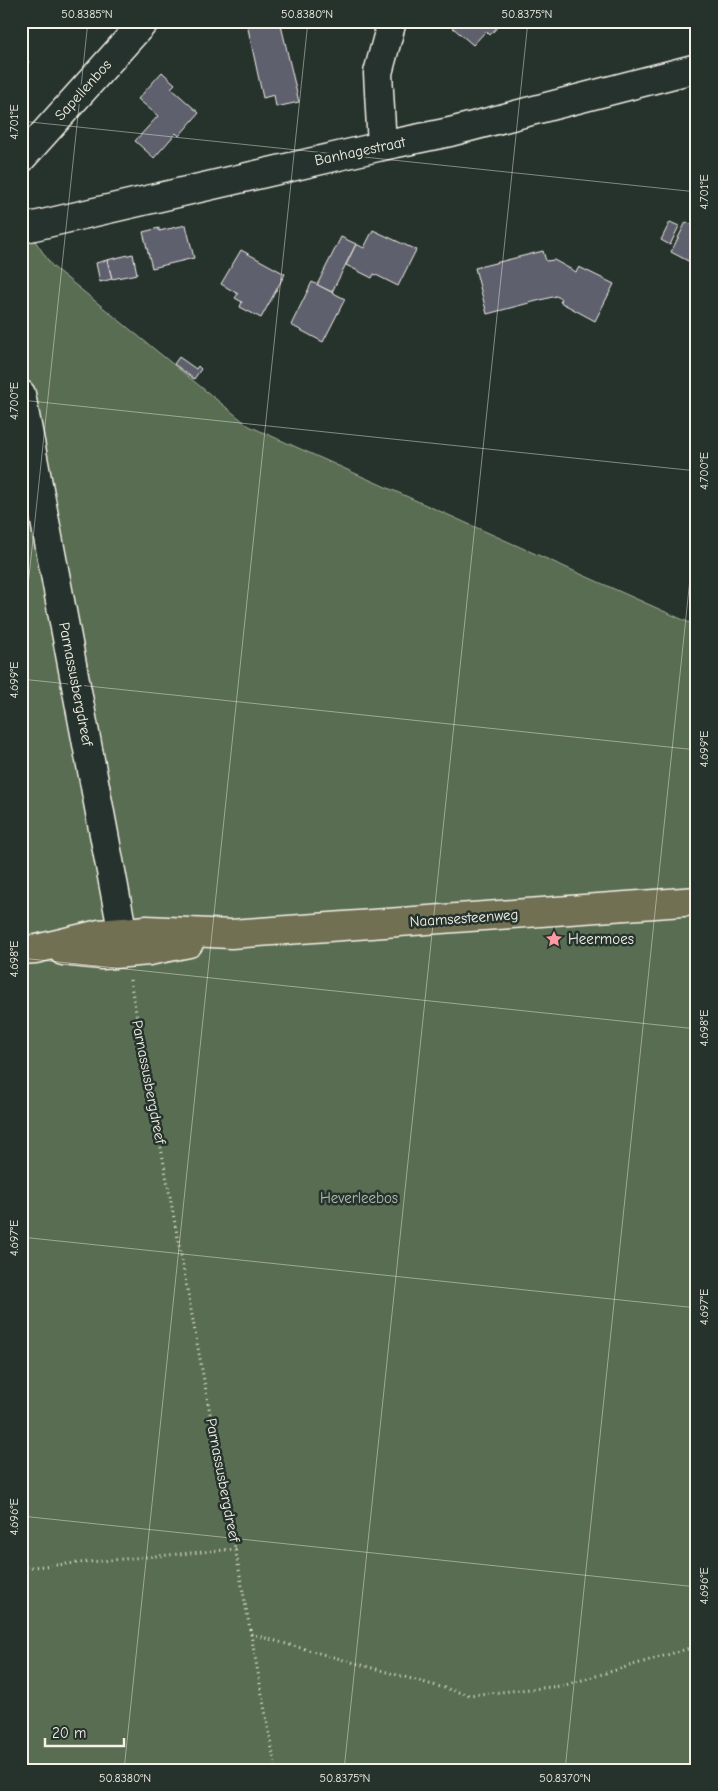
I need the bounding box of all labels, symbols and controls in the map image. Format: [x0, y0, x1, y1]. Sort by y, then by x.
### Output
text: 50.8385°N [61, 7, 113, 21]
text: 50.8380°N [281, 7, 333, 21]
text: 50.8375°N [502, 7, 552, 21]
street label: Sapellenbos [51, 56, 115, 124]
text: 4.701°E [7, 104, 21, 140]
street label: Banhagestraat [313, 132, 408, 169]
text: 4.701°E [697, 174, 711, 210]
text: 4.700°E [7, 382, 21, 420]
text: 4.700°E [697, 452, 711, 490]
street label: Parnassusbergdreef [55, 621, 97, 748]
text: 4.699°E [7, 661, 21, 699]
text: 4.699°E [697, 730, 711, 768]
street label: Naamsesteenweg [409, 905, 519, 931]
place icon: Heermoes [544, 929, 564, 949]
place label: Heermoes [568, 930, 634, 948]
text: 4.698°E [7, 941, 21, 977]
text: 4.698°E [697, 1010, 711, 1046]
street label: Parnassusbergdreef [128, 1019, 170, 1146]
park label: Heverleebos [320, 1189, 398, 1207]
text: 4.697°E [7, 1220, 21, 1256]
text: 4.697°E [697, 1289, 711, 1325]
street label: Parnassusbergdreef [202, 1417, 244, 1544]
text: 4.696°E [7, 1498, 21, 1536]
text: 4.696°E [697, 1567, 711, 1605]
scale bar [45, 1716, 124, 1748]
text: 20 m [52, 1724, 86, 1742]
text: 50.8380°N [99, 1771, 151, 1785]
text: 50.8375°N [320, 1771, 370, 1785]
text: 50.8370°N [539, 1771, 591, 1785]

